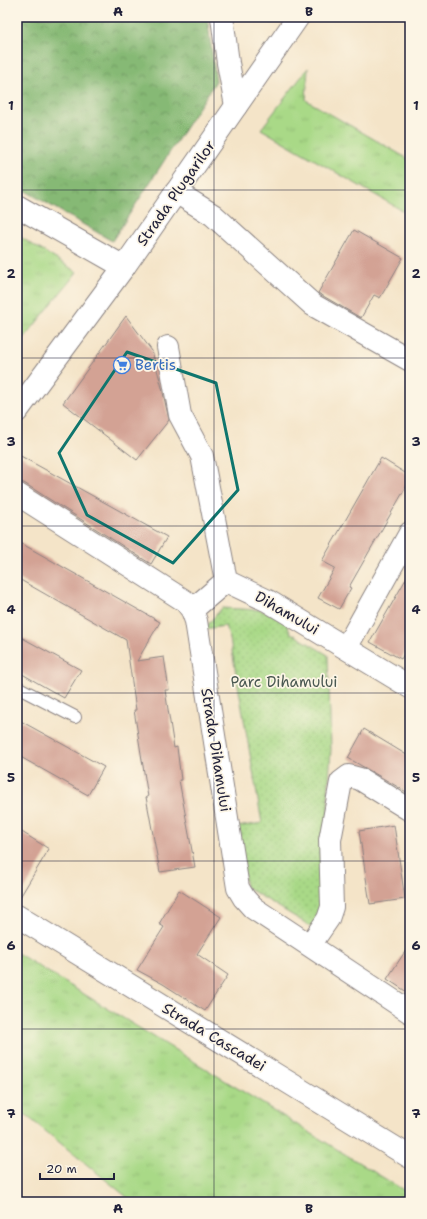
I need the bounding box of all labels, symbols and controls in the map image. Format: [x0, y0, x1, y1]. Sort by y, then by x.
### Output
text: A [113, 3, 123, 20]
text: B [305, 3, 313, 20]
text: 1 [8, 97, 14, 114]
text: 1 [413, 97, 419, 114]
street label: Strada Plugarilor [132, 136, 220, 250]
text: 2 [6, 265, 16, 282]
text: 2 [411, 265, 421, 282]
supermarket icon: Bertis [112, 355, 132, 375]
place label: Bertis [135, 355, 176, 375]
text: 3 [6, 433, 16, 450]
text: 3 [411, 433, 421, 450]
street label: Dihamului [251, 587, 323, 639]
text: 4 [6, 601, 16, 618]
text: 4 [411, 601, 421, 618]
park label: Parc Dihamului [230, 672, 338, 692]
street label: Strada Dihamului [196, 687, 236, 813]
text: 5 [7, 769, 15, 786]
text: 5 [412, 769, 420, 786]
text: 6 [6, 937, 16, 954]
text: 6 [411, 937, 421, 954]
street label: Strada Cascadei [158, 998, 270, 1076]
text: 7 [6, 1105, 16, 1122]
text: 7 [411, 1105, 421, 1122]
scale bar [40, 1155, 114, 1181]
text: 20 m [46, 1161, 77, 1177]
text: A [113, 1200, 123, 1217]
text: B [305, 1200, 313, 1217]

